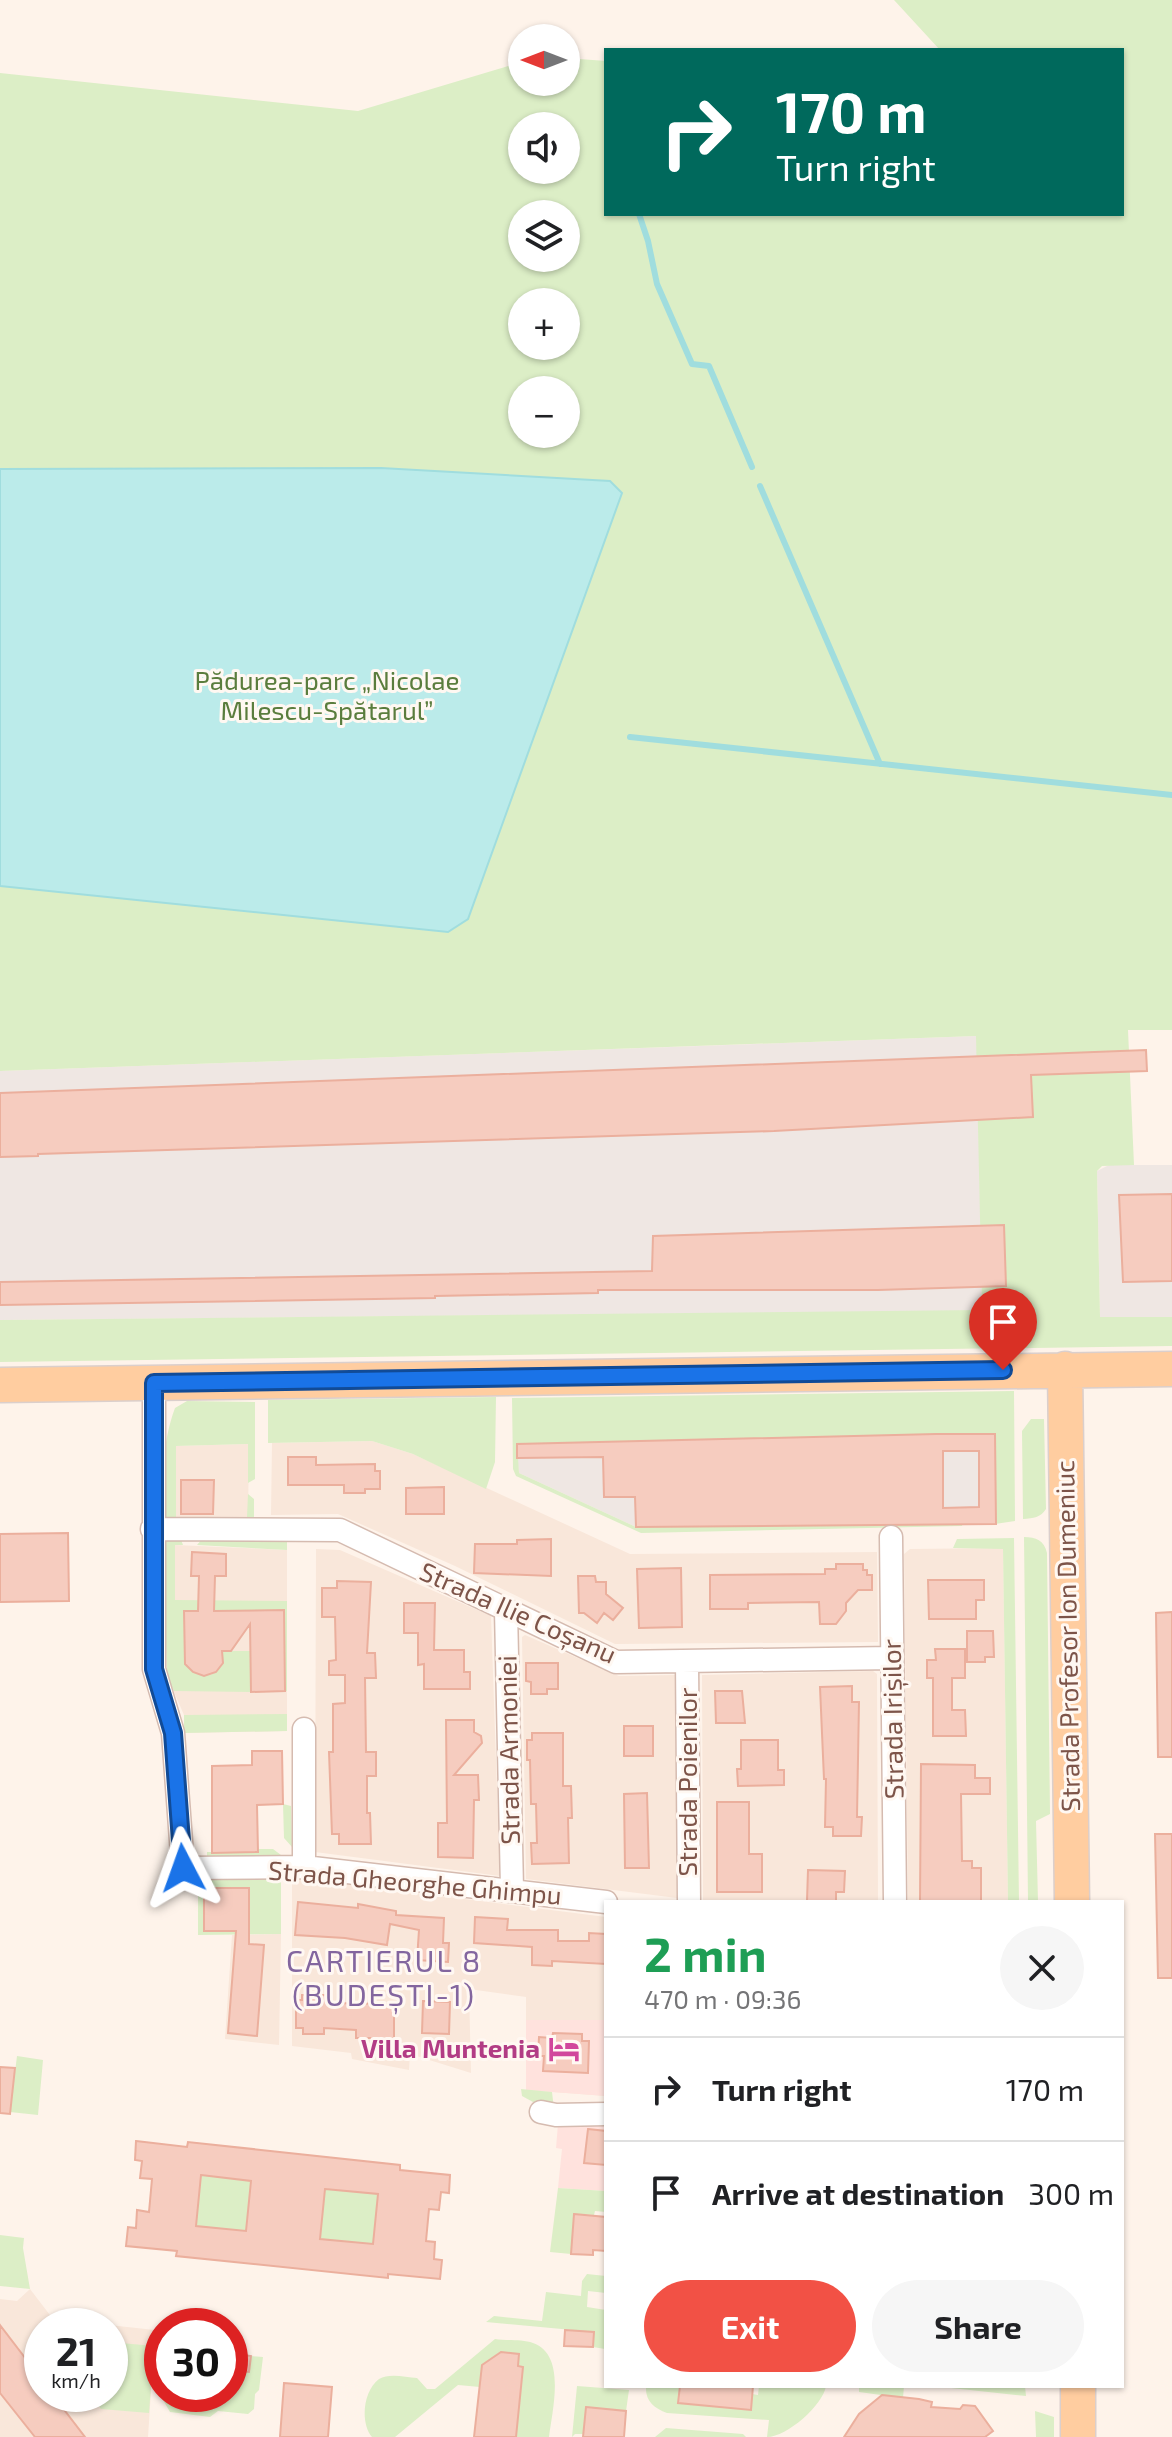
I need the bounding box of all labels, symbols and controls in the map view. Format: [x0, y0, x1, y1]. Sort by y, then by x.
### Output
north arrow [508, 24, 580, 96]
map controls [508, 24, 580, 448]
text: 170 m [776, 77, 927, 144]
icon: right [644, 80, 748, 184]
button: sound [508, 112, 580, 184]
text: Turn right [776, 145, 936, 188]
button: layers [508, 200, 580, 272]
button: + [508, 288, 580, 360]
button: − [508, 376, 580, 448]
park label: Pădurea-parc „Nicolae Milescu-Spătarul” [194, 664, 460, 725]
pin [969, 1288, 1037, 1370]
icon: arrive [981, 1300, 1025, 1344]
street label: Strada Profesor Ion Dumeniuc [1048, 1460, 1085, 1812]
street label: Strada Ilie Coșanu [415, 1554, 622, 1671]
street label: Strada Irișilor [875, 1639, 910, 1799]
street label: Strada Armoniei [490, 1655, 525, 1845]
street label: Strada Poienilor [671, 1688, 702, 1876]
position arrow [141, 1826, 225, 1910]
street label: Strada Gheorghe Ghimpu [267, 1853, 563, 1910]
text: 2 min [644, 1924, 767, 1982]
button: close [1000, 1926, 1084, 2010]
district label: CARTIERUL 8 (BUDEȘTI-1) [286, 1942, 482, 2015]
text: 470 m · 09:36 [644, 1983, 801, 2014]
place label: Villa Muntenia [361, 2032, 540, 2063]
hotel icon: Villa Muntenia [547, 2032, 581, 2066]
icon: right [644, 2067, 688, 2111]
text: Turn right [712, 2071, 852, 2107]
text: 170 m [1006, 2071, 1084, 2107]
icon: arrive [644, 2171, 688, 2215]
text: Arrive at destination [712, 2175, 1004, 2211]
text: 300 m [1028, 2175, 1114, 2211]
button: Exit [644, 2280, 856, 2372]
button: Share [872, 2280, 1084, 2372]
speed limit sign: 30 [144, 2308, 248, 2412]
text: 21 [56, 2326, 96, 2374]
text: km/h [51, 2368, 101, 2392]

